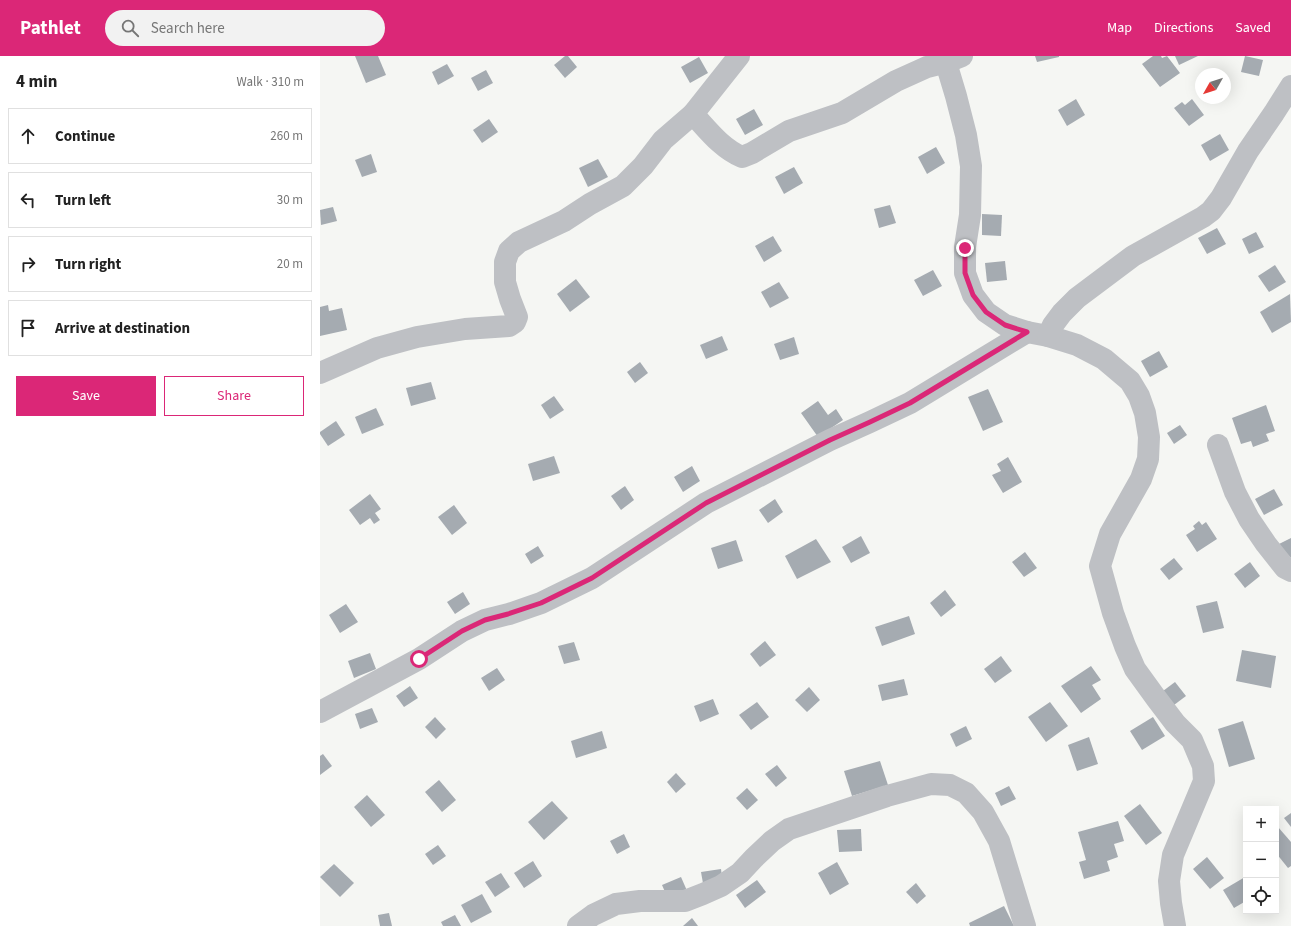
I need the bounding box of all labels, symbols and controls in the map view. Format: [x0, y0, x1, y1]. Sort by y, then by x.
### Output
search box [105, 10, 385, 46]
text: Pathlet [20, 15, 81, 42]
icon: search [119, 17, 141, 39]
text: Search here [151, 18, 225, 39]
text: Map [1107, 18, 1132, 38]
text: Directions [1154, 18, 1213, 38]
text: Saved [1235, 18, 1271, 38]
north arrow [1195, 68, 1231, 104]
text: 4 min [16, 70, 57, 94]
text: Walk · 310 m [236, 73, 304, 91]
icon: ahead [17, 125, 39, 147]
text: Continue [55, 126, 115, 147]
text: 260 m [270, 127, 303, 145]
icon: left [17, 189, 39, 211]
text: Turn left [55, 190, 111, 211]
text: 30 m [277, 191, 303, 209]
route end [956, 239, 974, 257]
icon: right [17, 253, 39, 275]
text: Turn right [55, 254, 121, 275]
text: 20 m [277, 255, 303, 273]
icon: arrive [17, 317, 39, 339]
text: Arrive at destination [55, 318, 190, 339]
button: Save [16, 376, 156, 416]
button: Share [164, 376, 304, 416]
route start [410, 650, 428, 668]
map controls [1243, 806, 1279, 914]
button: + [1243, 806, 1279, 842]
button: − [1243, 842, 1279, 878]
button: locate [1243, 878, 1279, 914]

